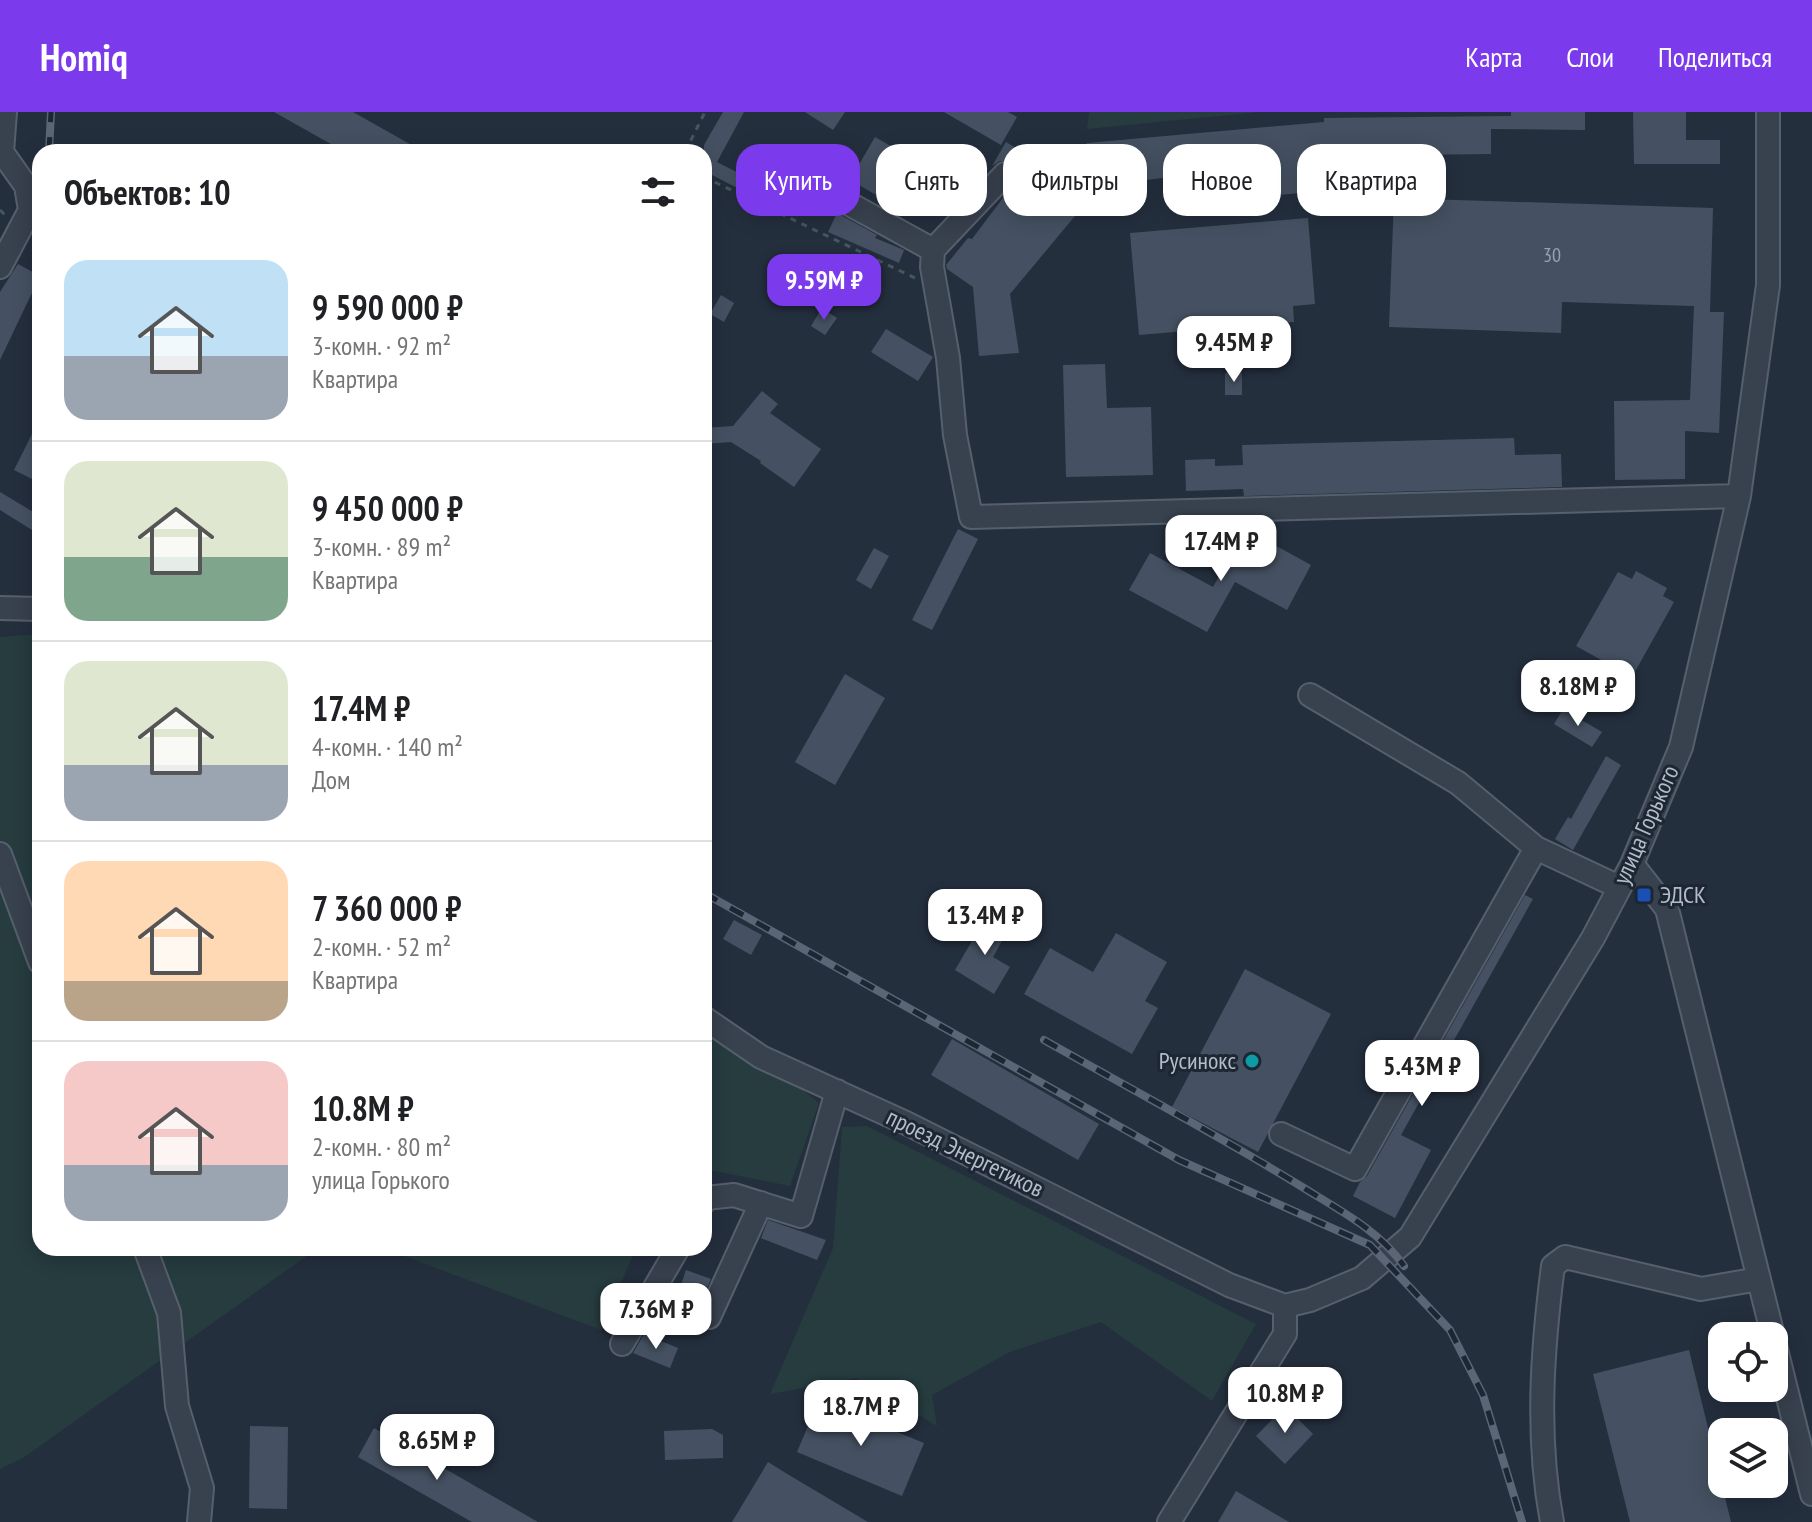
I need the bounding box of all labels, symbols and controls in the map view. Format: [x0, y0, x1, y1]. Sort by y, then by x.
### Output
text: Homiq [40, 32, 128, 81]
text: Карта [1465, 38, 1522, 75]
text: Слои [1566, 38, 1614, 75]
text: Поделиться [1658, 38, 1772, 75]
chip: Купить [736, 144, 860, 216]
chip: Снять [876, 144, 987, 216]
chip: Фильтры [1003, 144, 1147, 216]
chip: Новое [1163, 144, 1281, 216]
chip: Квартира [1297, 144, 1446, 216]
text: Объектов: 10 [64, 170, 231, 214]
icon: filters [636, 170, 680, 214]
house number: 30 [1543, 242, 1561, 268]
pin: 9.59M ₽ [750, 254, 898, 322]
text: 9.59M ₽ [785, 263, 863, 296]
text: 9 590 000 ₽ [312, 285, 463, 329]
icon: home [128, 292, 224, 388]
pin: 9.45M ₽ [1160, 316, 1308, 384]
text: 9.45M ₽ [1195, 325, 1273, 358]
text: 3-комн. · 92 m² [312, 329, 451, 362]
text: Квартира [312, 362, 398, 395]
text: 9 450 000 ₽ [312, 486, 463, 530]
icon: home [128, 493, 224, 589]
pin: 17.4M ₽ [1147, 515, 1295, 583]
text: 17.4M ₽ [1183, 524, 1259, 557]
text: 3-комн. · 89 m² [312, 530, 451, 563]
text: Квартира [312, 563, 398, 596]
pin: 8.18M ₽ [1504, 660, 1652, 728]
text: 8.18M ₽ [1539, 669, 1617, 702]
text: 17.4M ₽ [312, 686, 410, 730]
icon: home [128, 693, 224, 789]
text: 4-комн. · 140 m² [312, 730, 463, 763]
street label: улица Горького [1606, 760, 1686, 889]
text: Дом [312, 763, 350, 796]
place label: ЭДСК [1660, 879, 1706, 910]
text: 7 360 000 ₽ [312, 886, 461, 930]
marker: ЭДСК [1635, 886, 1653, 904]
pin: 13.4M ₽ [911, 889, 1059, 957]
icon: home [128, 893, 224, 989]
text: 13.4M ₽ [946, 898, 1024, 931]
text: 2-комн. · 52 m² [312, 930, 451, 963]
text: Квартира [312, 963, 398, 996]
pin: 5.43M ₽ [1348, 1040, 1496, 1108]
place label: Русинокс [1159, 1045, 1236, 1076]
text: 5.43M ₽ [1383, 1049, 1461, 1082]
marker: Русинокс [1243, 1052, 1261, 1070]
text: 10.8M ₽ [312, 1086, 414, 1130]
icon: home [128, 1093, 224, 1189]
street label: проезд Энергетиков [882, 1101, 1049, 1204]
text: 2-комн. · 80 m² [312, 1130, 451, 1163]
text: улица Горького [312, 1163, 450, 1196]
pin: 7.36M ₽ [582, 1283, 730, 1351]
text: 7.36M ₽ [618, 1292, 694, 1325]
map controls [1708, 1322, 1788, 1498]
button: locate [1708, 1322, 1788, 1402]
pin: 10.8M ₽ [1211, 1367, 1359, 1435]
text: 10.8M ₽ [1246, 1376, 1324, 1409]
pin: 18.7M ₽ [787, 1380, 935, 1448]
text: 18.7M ₽ [822, 1389, 900, 1422]
pin: 8.65M ₽ [363, 1414, 511, 1482]
button: layers [1708, 1418, 1788, 1498]
text: 8.65M ₽ [398, 1423, 476, 1456]

